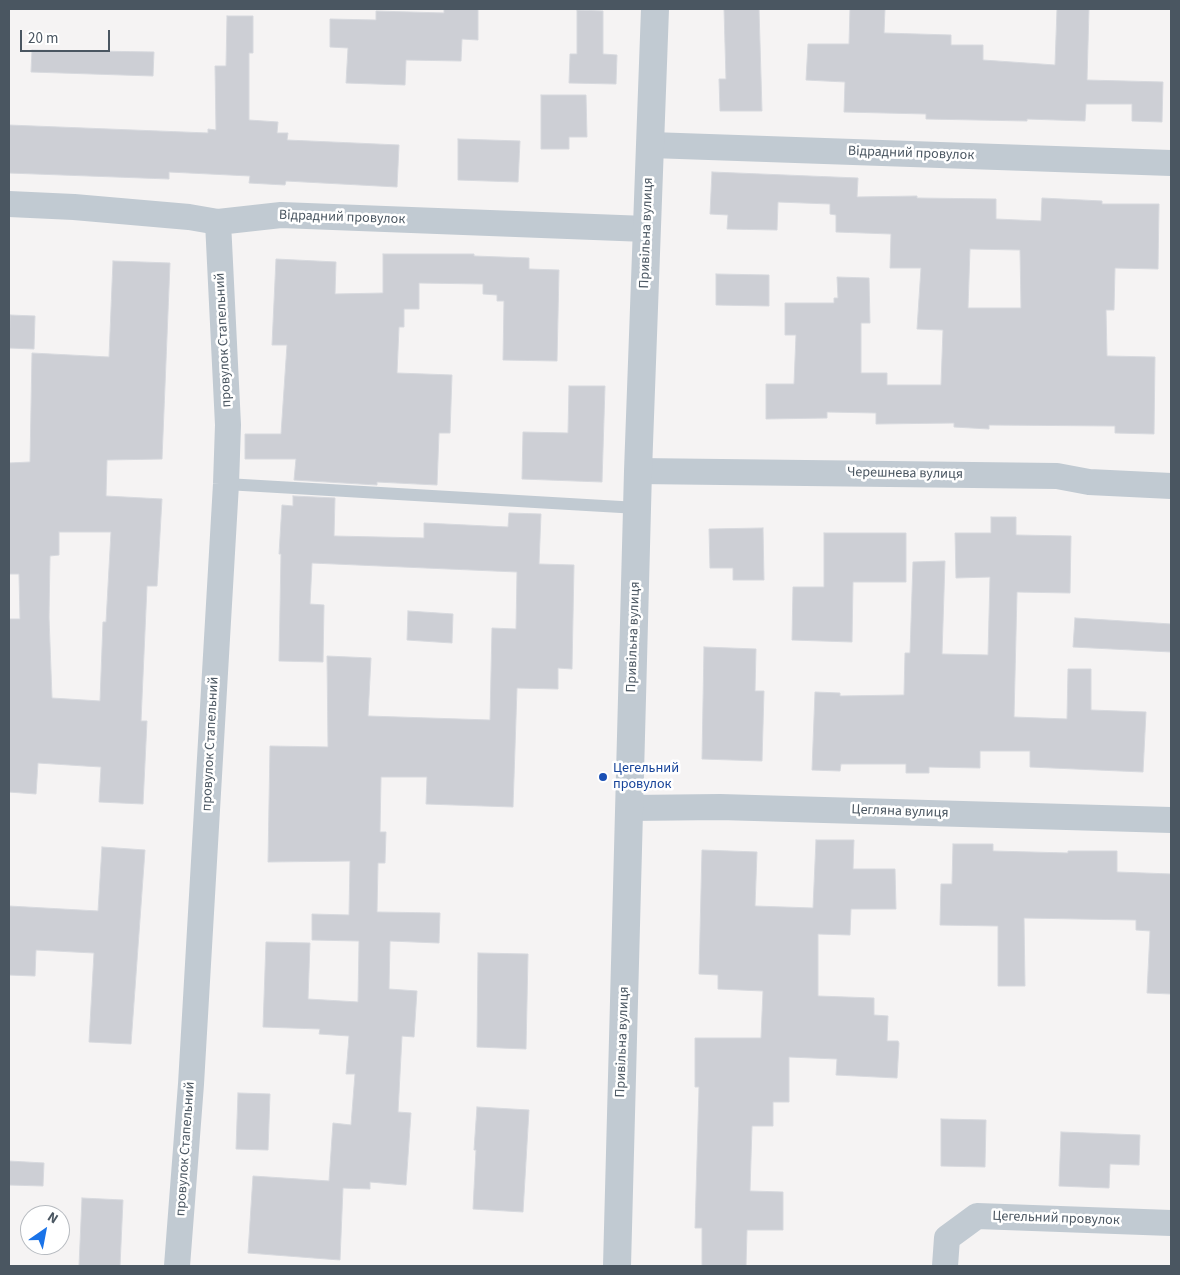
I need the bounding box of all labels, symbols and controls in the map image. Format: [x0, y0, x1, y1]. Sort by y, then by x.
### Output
scale bar [22, 20, 112, 52]
text: 20 m [28, 28, 58, 49]
street label: Відрадний провулок [848, 143, 974, 165]
street label: Привільна вулиця [637, 177, 657, 289]
street label: Відрадний провулок [279, 207, 405, 229]
street label: провулок Стапельний [212, 272, 236, 408]
street label: Черешнева вулиця [847, 465, 963, 483]
street label: Привільна вулиця [624, 581, 644, 693]
street label: провулок Стапельний [199, 676, 223, 812]
place label: Цегельний провулок [613, 761, 679, 794]
marker: Цегельний провулок [597, 771, 609, 783]
street label: Цегляна вулиця [851, 802, 949, 822]
street label: Привільна вулиця [613, 986, 633, 1098]
street label: провулок Стапельний [173, 1081, 199, 1217]
north arrow [20, 1205, 70, 1255]
text: N [43, 1207, 62, 1229]
street label: Цегельний провулок [992, 1208, 1120, 1230]

